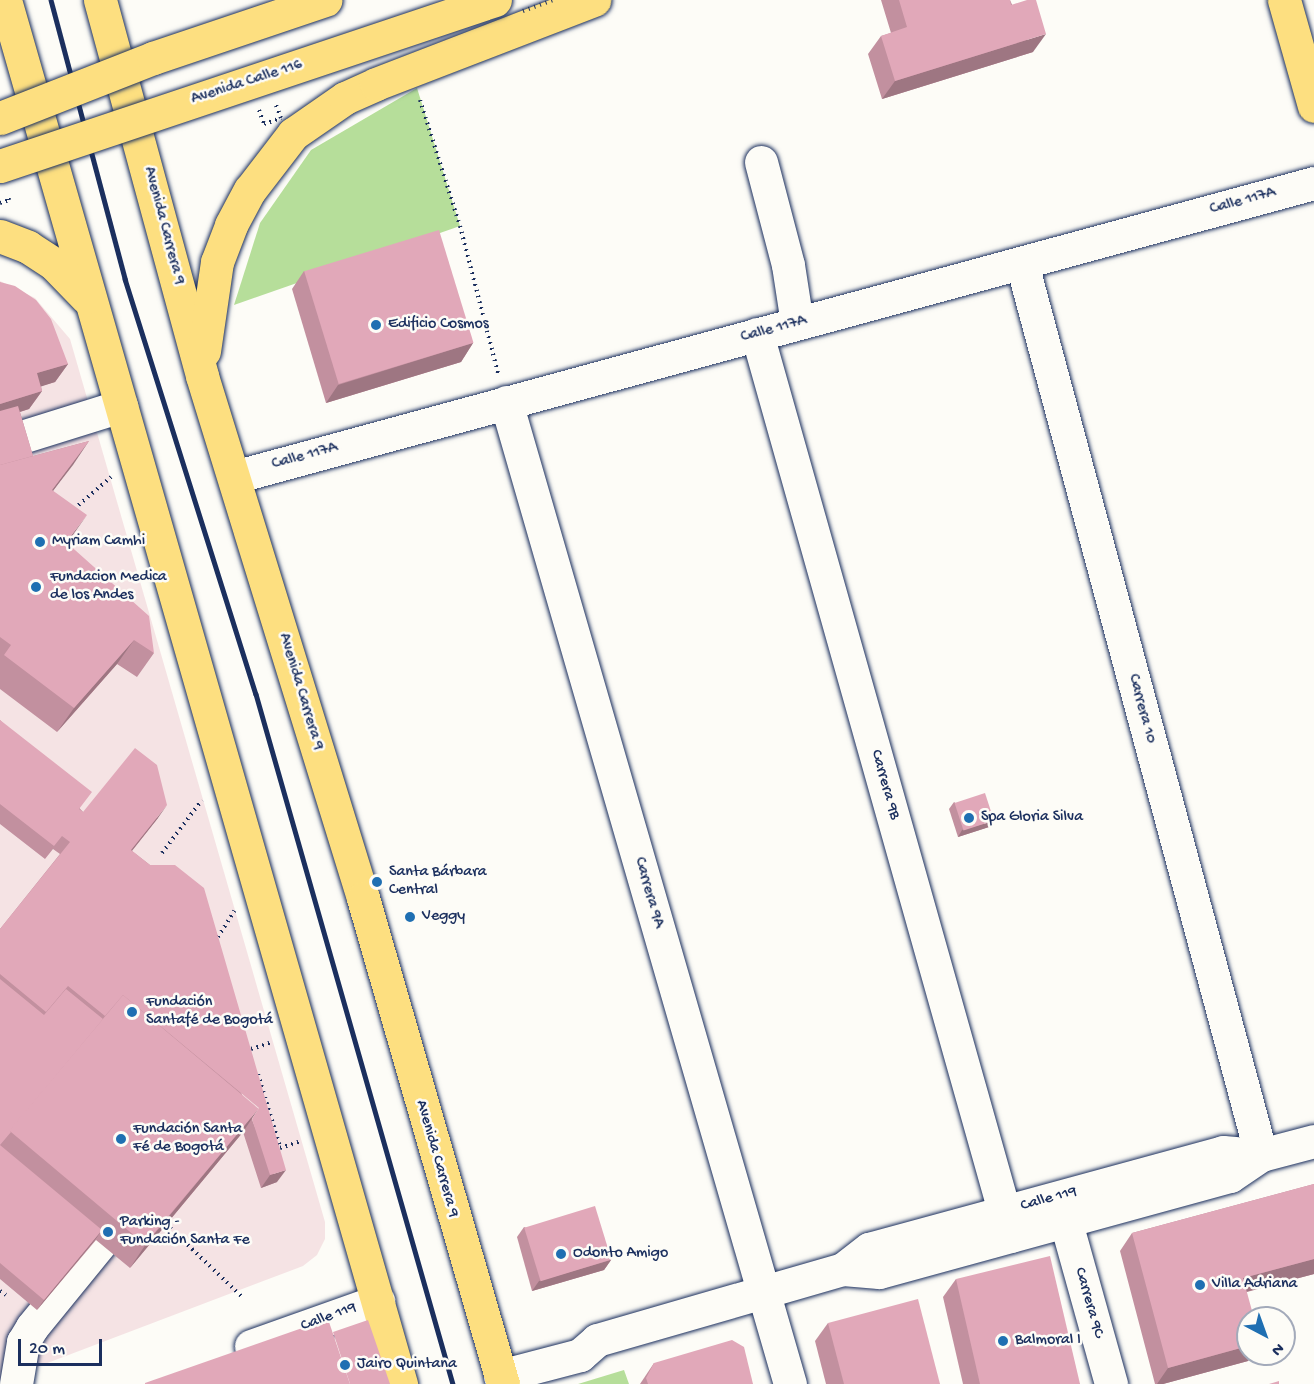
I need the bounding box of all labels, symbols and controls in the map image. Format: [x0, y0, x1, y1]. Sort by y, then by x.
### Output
street label: Avenida Calle 116 [189, 56, 305, 110]
street label: Avenida Carrera 9 [138, 165, 188, 287]
street label: Calle 117A [1208, 184, 1278, 220]
street label: Calle 117A [739, 312, 809, 348]
place label: Edificio Cosmos [388, 315, 489, 335]
marker: Edificio Cosmos [369, 318, 383, 332]
street label: Calle 117A [270, 439, 340, 475]
place label: Myriam Camhi [52, 532, 145, 552]
marker: Myriam Camhi [33, 535, 47, 549]
place label: Fundacion Medica de los Andes [50, 568, 167, 606]
marker: Fundacion Medica de los Andes [27, 578, 45, 596]
street label: Avenida Carrera 9 [273, 631, 327, 753]
street label: Carrera 10 [1123, 672, 1159, 746]
street label: Carrera 9B [865, 748, 903, 822]
place label: Spa Gloria Silva [981, 808, 1083, 828]
marker: Spa Gloria Silva [962, 811, 976, 825]
street label: Carrera 9A [629, 855, 667, 931]
place label: Santa Bárbara Central [389, 863, 487, 901]
marker: Santa Bárbara Central [370, 875, 384, 889]
place label: Veggy [422, 907, 465, 927]
marker: Veggy [403, 910, 417, 924]
place label: Fundación Santafé de Bogotá [146, 993, 273, 1031]
marker: Fundación Santafé de Bogotá [123, 1003, 141, 1021]
street label: Avenida Carrera 9 [410, 1098, 462, 1220]
place label: Fundación Santa Fé de Bogotá [133, 1120, 242, 1158]
marker: Fundación Santa Fé de Bogotá [114, 1132, 128, 1146]
street label: Calle 119 [1019, 1183, 1079, 1217]
place label: Parking - Fundación Santa Fe [120, 1213, 250, 1251]
marker: Parking - Fundación Santa Fe [101, 1225, 115, 1239]
place label: Odonto Amigo [573, 1244, 668, 1264]
marker: Odonto Amigo [554, 1247, 568, 1261]
street label: Carrera 9C [1069, 1266, 1107, 1340]
place label: Villa Adriana [1212, 1275, 1297, 1295]
marker: Villa Adriana [1193, 1278, 1207, 1292]
street label: Calle 119 [299, 1299, 359, 1337]
north arrow [1236, 1306, 1296, 1366]
scale bar [21, 1327, 105, 1365]
place label: Balmoral I [1015, 1331, 1081, 1351]
marker: Balmoral I [996, 1334, 1010, 1348]
text: N [1267, 1338, 1287, 1359]
text: 20 m [29, 1339, 65, 1360]
place label: Jairo Quintana [357, 1355, 457, 1375]
marker: Jairo Quintana [338, 1358, 352, 1372]

